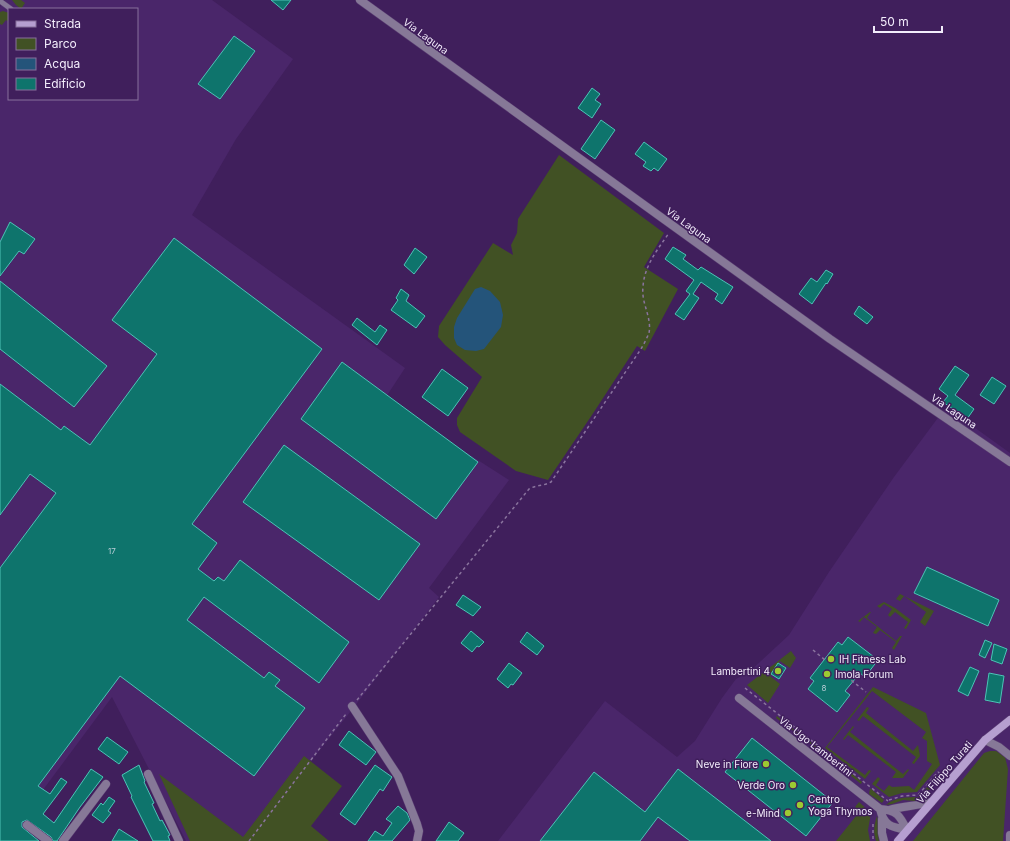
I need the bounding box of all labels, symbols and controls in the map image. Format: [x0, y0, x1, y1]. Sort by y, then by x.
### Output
legend [8, 8, 138, 100]
scale bar [874, 8, 942, 34]
text: 50 m [880, 14, 909, 29]
text: Strada [44, 16, 81, 31]
street label: Via Laguna [401, 16, 451, 56]
text: Parco [44, 36, 77, 51]
text: Acqua [44, 56, 80, 71]
text: Edificio [44, 76, 86, 91]
street label: Via Laguna [664, 205, 714, 245]
street label: Via Laguna [929, 391, 979, 431]
house number: 17 [108, 546, 116, 556]
place label: IH Fitness Lab [839, 653, 906, 665]
marker: IH Fitness Lab [826, 654, 836, 664]
place label: Lambertini 4 [711, 665, 770, 677]
marker: Lambertini 4 [773, 666, 783, 676]
place label: Imola Forum [835, 668, 893, 680]
marker: Imola Forum [822, 669, 832, 679]
house number: 8 [822, 683, 827, 693]
street label: Via Ugo Lambertini [777, 714, 855, 778]
street label: Via Filippo Turati [914, 738, 974, 806]
place label: Neve in Fiore [696, 758, 758, 770]
marker: Neve in Fiore [761, 759, 771, 769]
place label: Verde Oro [737, 779, 785, 791]
marker: Verde Oro [788, 780, 798, 790]
place label: Centro Yoga Thymos [808, 793, 872, 817]
marker: Centro Yoga Thymos [795, 800, 805, 810]
place label: e-Mind [746, 807, 780, 819]
marker: e-Mind [783, 808, 793, 818]

